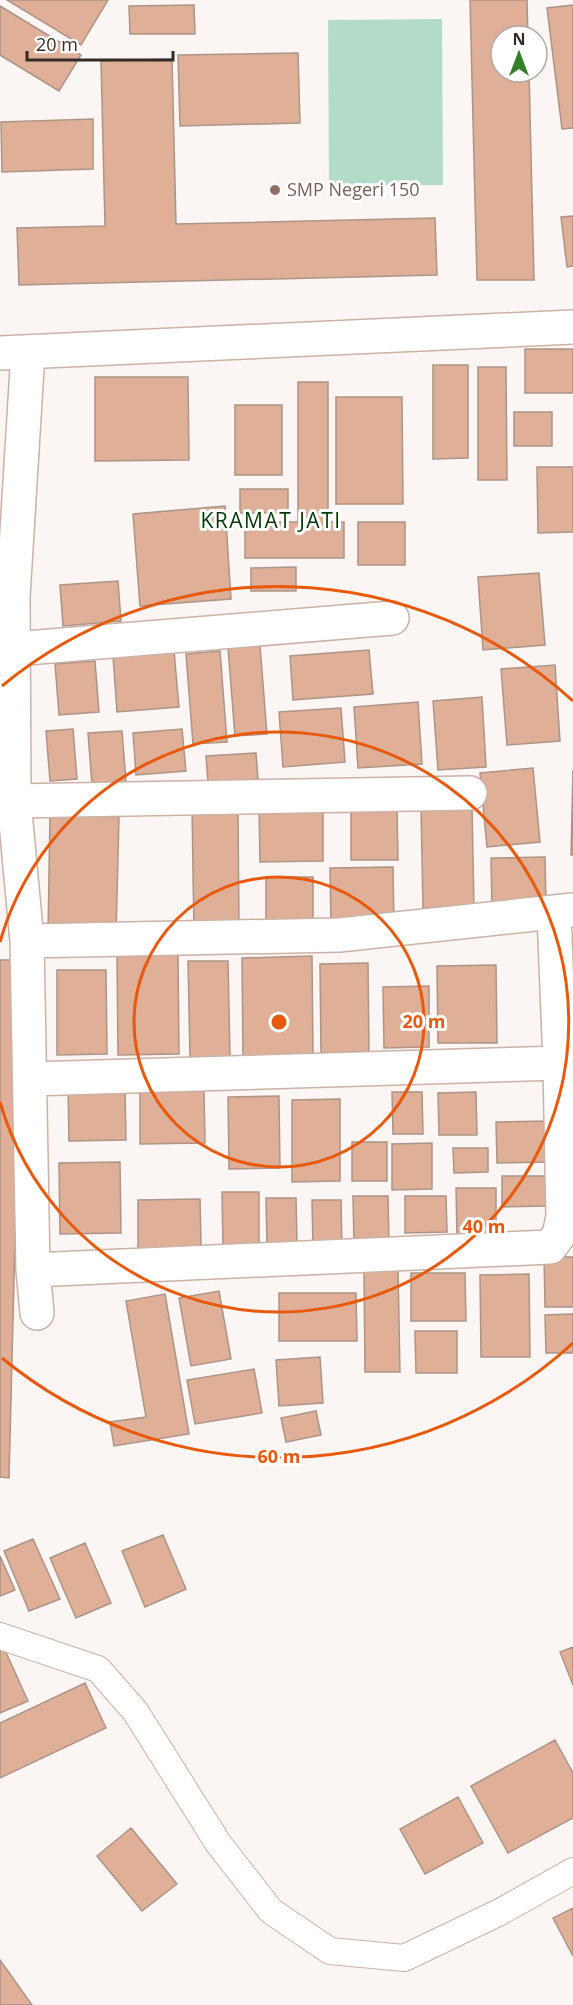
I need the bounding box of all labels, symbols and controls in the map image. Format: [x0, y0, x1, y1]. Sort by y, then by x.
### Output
scale bar [27, 24, 172, 62]
north arrow [489, 24, 549, 84]
text: N [512, 28, 526, 50]
text: 20 m [36, 32, 78, 56]
place label: SMP Negeri 150 [287, 177, 420, 201]
marker: SMP Negeri 150 [268, 183, 282, 197]
district label: KRAMAT JATI [200, 506, 342, 534]
text: 20 m [403, 1009, 445, 1033]
centre of rings [269, 1012, 289, 1032]
text: 40 m [463, 1214, 505, 1238]
text: 60 m [258, 1444, 300, 1468]

